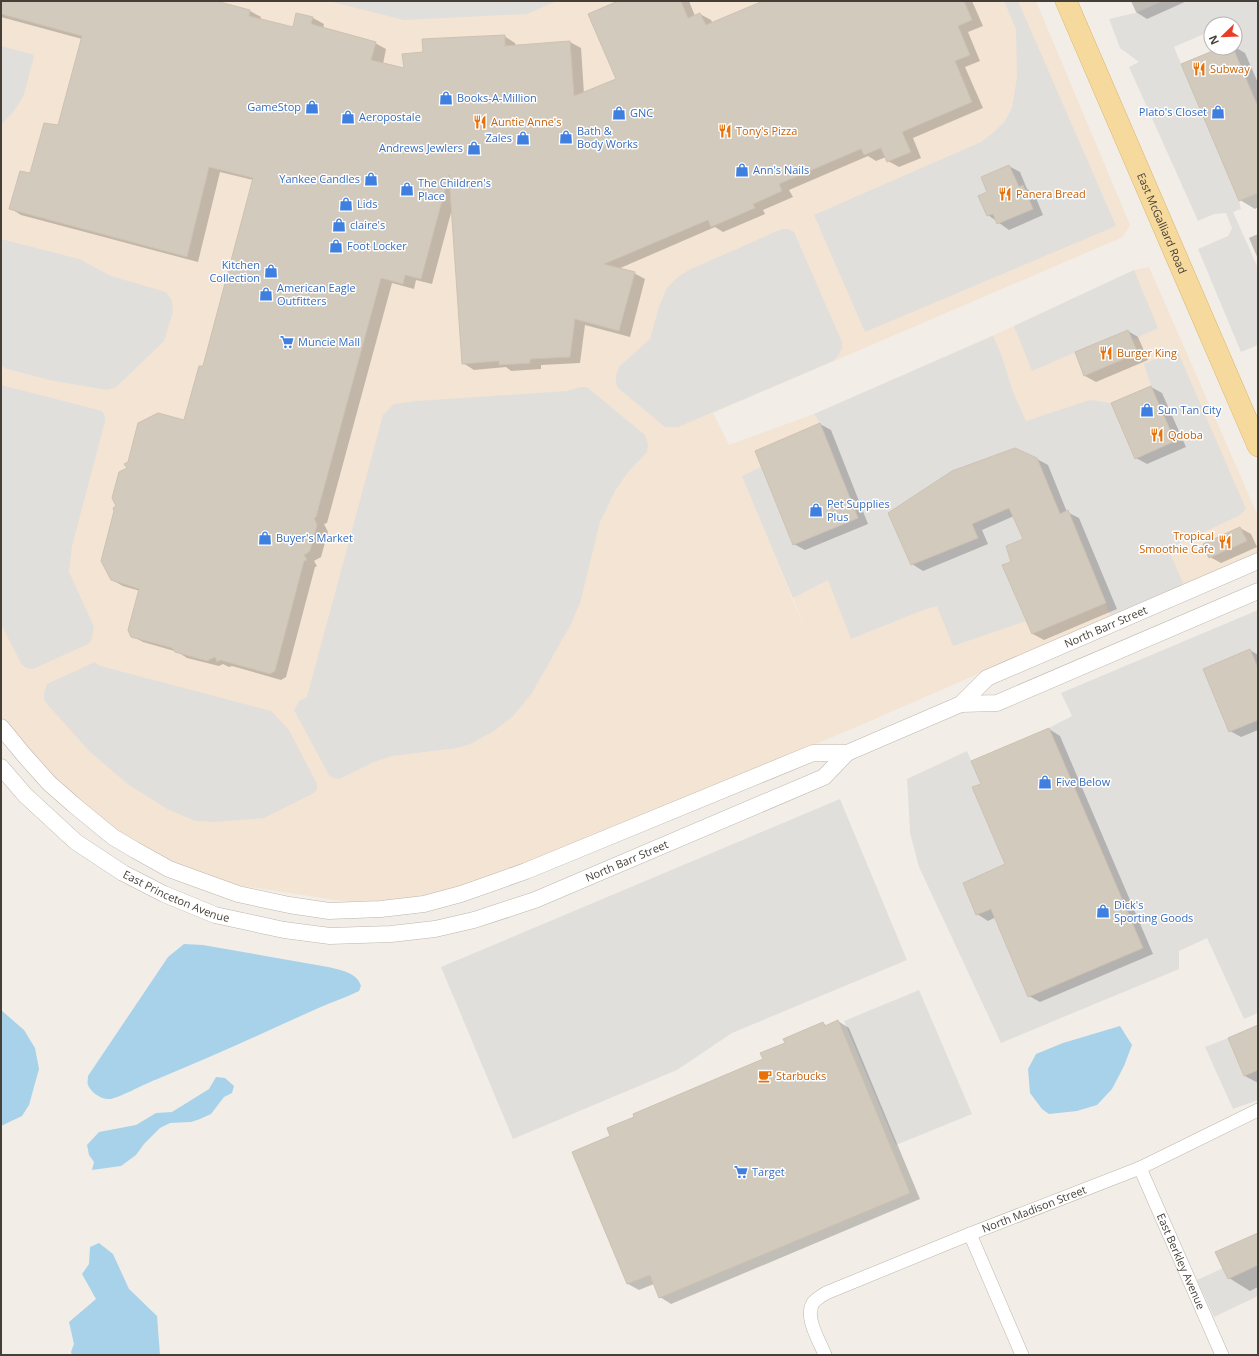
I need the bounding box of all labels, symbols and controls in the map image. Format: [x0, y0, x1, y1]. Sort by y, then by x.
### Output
north arrow [1203, 16, 1243, 56]
text: N [1205, 33, 1222, 47]
restaurant icon: Subway [1191, 61, 1207, 77]
place label: Subway [1210, 61, 1250, 76]
shop icon: Books-A-Million [438, 90, 454, 106]
place label: Books-A-Million [457, 90, 537, 105]
place label: GameStop [247, 99, 301, 114]
shop icon: GameStop [304, 99, 320, 115]
place label: Plato's Closet [1139, 104, 1207, 119]
shop icon: Plato's Closet [1210, 104, 1226, 120]
shop icon: GNC [611, 105, 627, 121]
place label: GNC [630, 105, 653, 120]
shop icon: Aeropostale [340, 109, 356, 125]
place label: Aeropostale [359, 109, 421, 124]
restaurant icon: Auntie Anne's [472, 114, 488, 130]
place label: Auntie Anne's [491, 114, 561, 129]
place label: Bath & Body Works [577, 123, 638, 151]
restaurant icon: Tony's Pizza [717, 123, 733, 139]
place label: Tony's Pizza [736, 123, 797, 138]
shop icon: Bath & Body Works [558, 129, 574, 145]
place label: Zales [485, 130, 512, 145]
shop icon: Zales [515, 130, 531, 146]
place label: Andrews Jewlers [379, 140, 463, 155]
shop icon: Andrews Jewlers [466, 140, 482, 156]
shop icon: Ann's Nails [734, 162, 750, 178]
place label: Ann's Nails [753, 162, 809, 177]
street label: East McGalliard Road [1134, 170, 1191, 276]
place label: Yankee Candles [279, 171, 360, 186]
shop icon: Yankee Candles [363, 171, 379, 187]
place label: The Children's Place [418, 175, 491, 203]
shop icon: The Children's Place [399, 181, 415, 197]
restaurant icon: Panera Bread [997, 186, 1013, 202]
place label: Panera Bread [1016, 186, 1086, 201]
shop icon: Lids [338, 196, 354, 212]
place label: Lids [357, 196, 378, 211]
shop icon: claire's [331, 217, 347, 233]
place label: claire's [350, 217, 385, 232]
shop icon: Foot Locker [328, 238, 344, 254]
place label: Foot Locker [347, 238, 407, 253]
place label: Kitchen Collection [209, 257, 260, 285]
shop icon: Kitchen Collection [263, 263, 279, 279]
place label: American Eagle Outfitters [277, 280, 356, 308]
shop icon: American Eagle Outfitters [258, 286, 274, 302]
supermarket icon: Muncie Mall [279, 334, 295, 350]
place label: Muncie Mall [298, 334, 360, 349]
restaurant icon: Burger King [1098, 345, 1114, 361]
place label: Burger King [1117, 345, 1177, 360]
shop icon: Sun Tan City [1139, 402, 1155, 418]
place label: Sun Tan City [1158, 402, 1222, 417]
restaurant icon: Qdoba [1149, 427, 1165, 443]
place label: Qdoba [1168, 427, 1203, 442]
place label: Pet Supplies Plus [827, 496, 890, 524]
shop icon: Pet Supplies Plus [808, 502, 824, 518]
place label: Tropical Smoothie Cafe [1139, 528, 1214, 556]
shop icon: Buyer's Market [257, 530, 273, 546]
place label: Buyer's Market [276, 530, 353, 545]
restaurant icon: Tropical Smoothie Cafe [1217, 534, 1233, 550]
street label: North Barr Street [1062, 602, 1149, 651]
shop icon: Five Below [1037, 774, 1053, 790]
place label: Five Below [1056, 774, 1111, 789]
street label: North Barr Street [583, 836, 670, 885]
street label: East Princeton Avenue [121, 866, 231, 925]
place label: Dick's Sporting Goods [1114, 897, 1193, 925]
shop icon: Dick's Sporting Goods [1095, 903, 1111, 919]
cafe icon: Starbucks [757, 1068, 773, 1084]
place label: Starbucks [776, 1068, 826, 1083]
supermarket icon: Target [733, 1164, 749, 1180]
place label: Target [752, 1164, 785, 1179]
street label: North Madison Street [980, 1182, 1088, 1236]
street label: East Berkley Avenue [1154, 1211, 1209, 1312]

